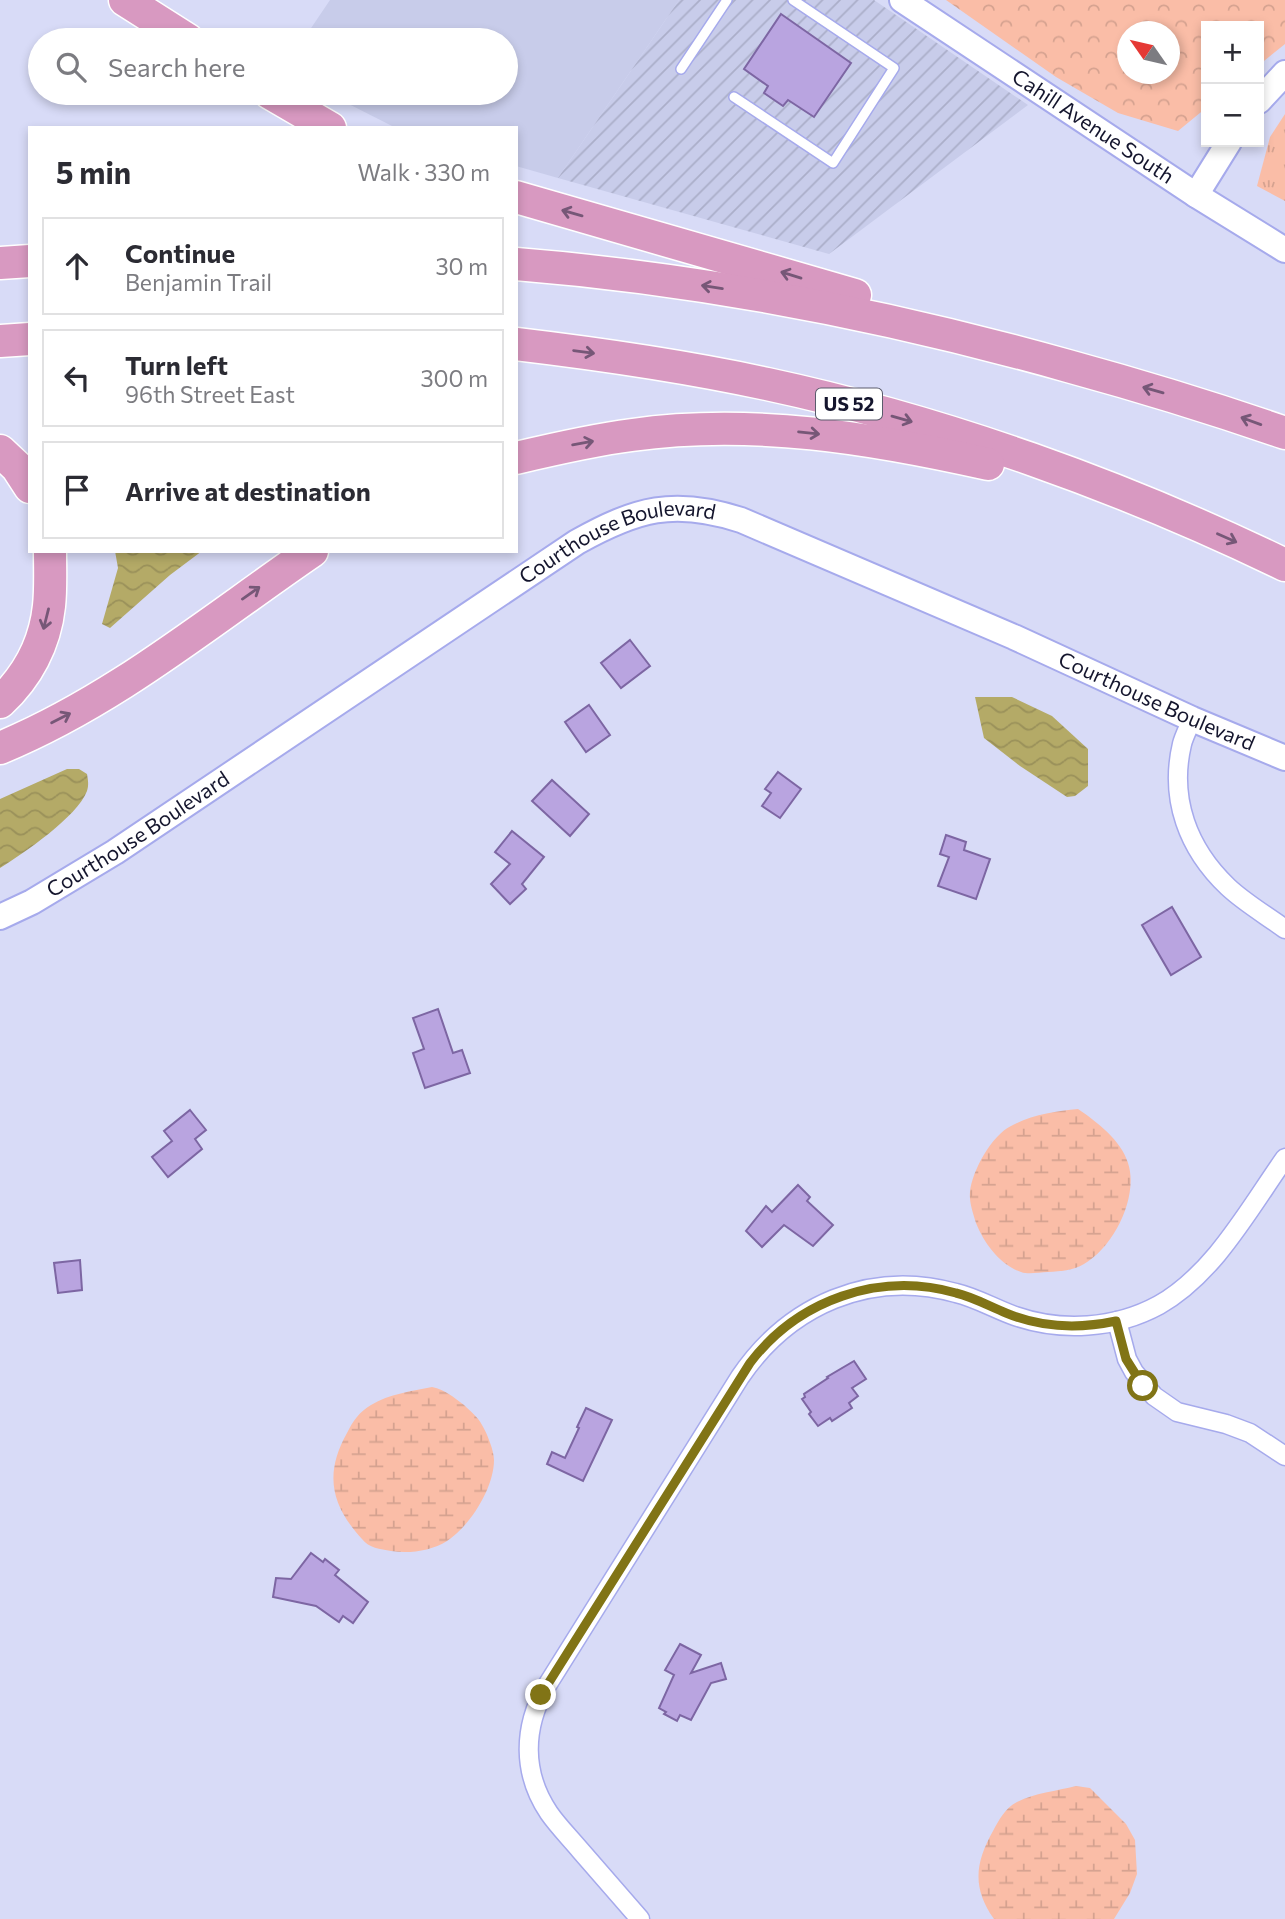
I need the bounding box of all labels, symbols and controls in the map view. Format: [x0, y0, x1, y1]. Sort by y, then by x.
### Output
north arrow [1117, 21, 1180, 84]
map controls [1201, 21, 1264, 147]
button: + [1201, 21, 1264, 84]
search box [28, 28, 518, 105]
icon: search [52, 48, 90, 86]
text: Search here [108, 51, 246, 82]
street label: Cahill Avenue South [1008, 63, 1179, 188]
button: − [1201, 84, 1264, 147]
text: 5 min [56, 153, 131, 190]
text: Walk · 330 m [358, 158, 490, 186]
one-way arrow [561, 205, 583, 218]
text: Continue [125, 237, 235, 268]
icon: ahead [58, 247, 96, 285]
text: 30 m [435, 252, 488, 280]
text: Benjamin Trail [125, 268, 272, 296]
one-way arrow [780, 268, 802, 281]
one-way arrow [701, 281, 723, 294]
one-way arrow [572, 346, 595, 359]
text: Turn left [125, 349, 228, 380]
icon: left [58, 359, 96, 397]
text: 300 m [420, 364, 488, 392]
text: 96th Street East [125, 380, 295, 408]
one-way arrow [1142, 383, 1164, 396]
road number: US 52 [816, 388, 882, 420]
one-way arrow [891, 413, 913, 426]
one-way arrow [1241, 414, 1263, 426]
one-way arrow [797, 427, 820, 440]
one-way arrow [571, 436, 594, 450]
icon: arrive [58, 471, 96, 509]
text: Arrive at destination [125, 475, 371, 506]
street label: Courthouse Boulevard [514, 495, 718, 588]
one-way arrow [1216, 532, 1237, 545]
one-way arrow [241, 586, 260, 600]
one-way arrow [39, 607, 52, 630]
street label: Courthouse Boulevard [1055, 645, 1259, 755]
one-way arrow [51, 711, 71, 725]
street label: Courthouse Boulevard [41, 765, 233, 901]
route start [1127, 1370, 1158, 1401]
route end [525, 1679, 556, 1710]

